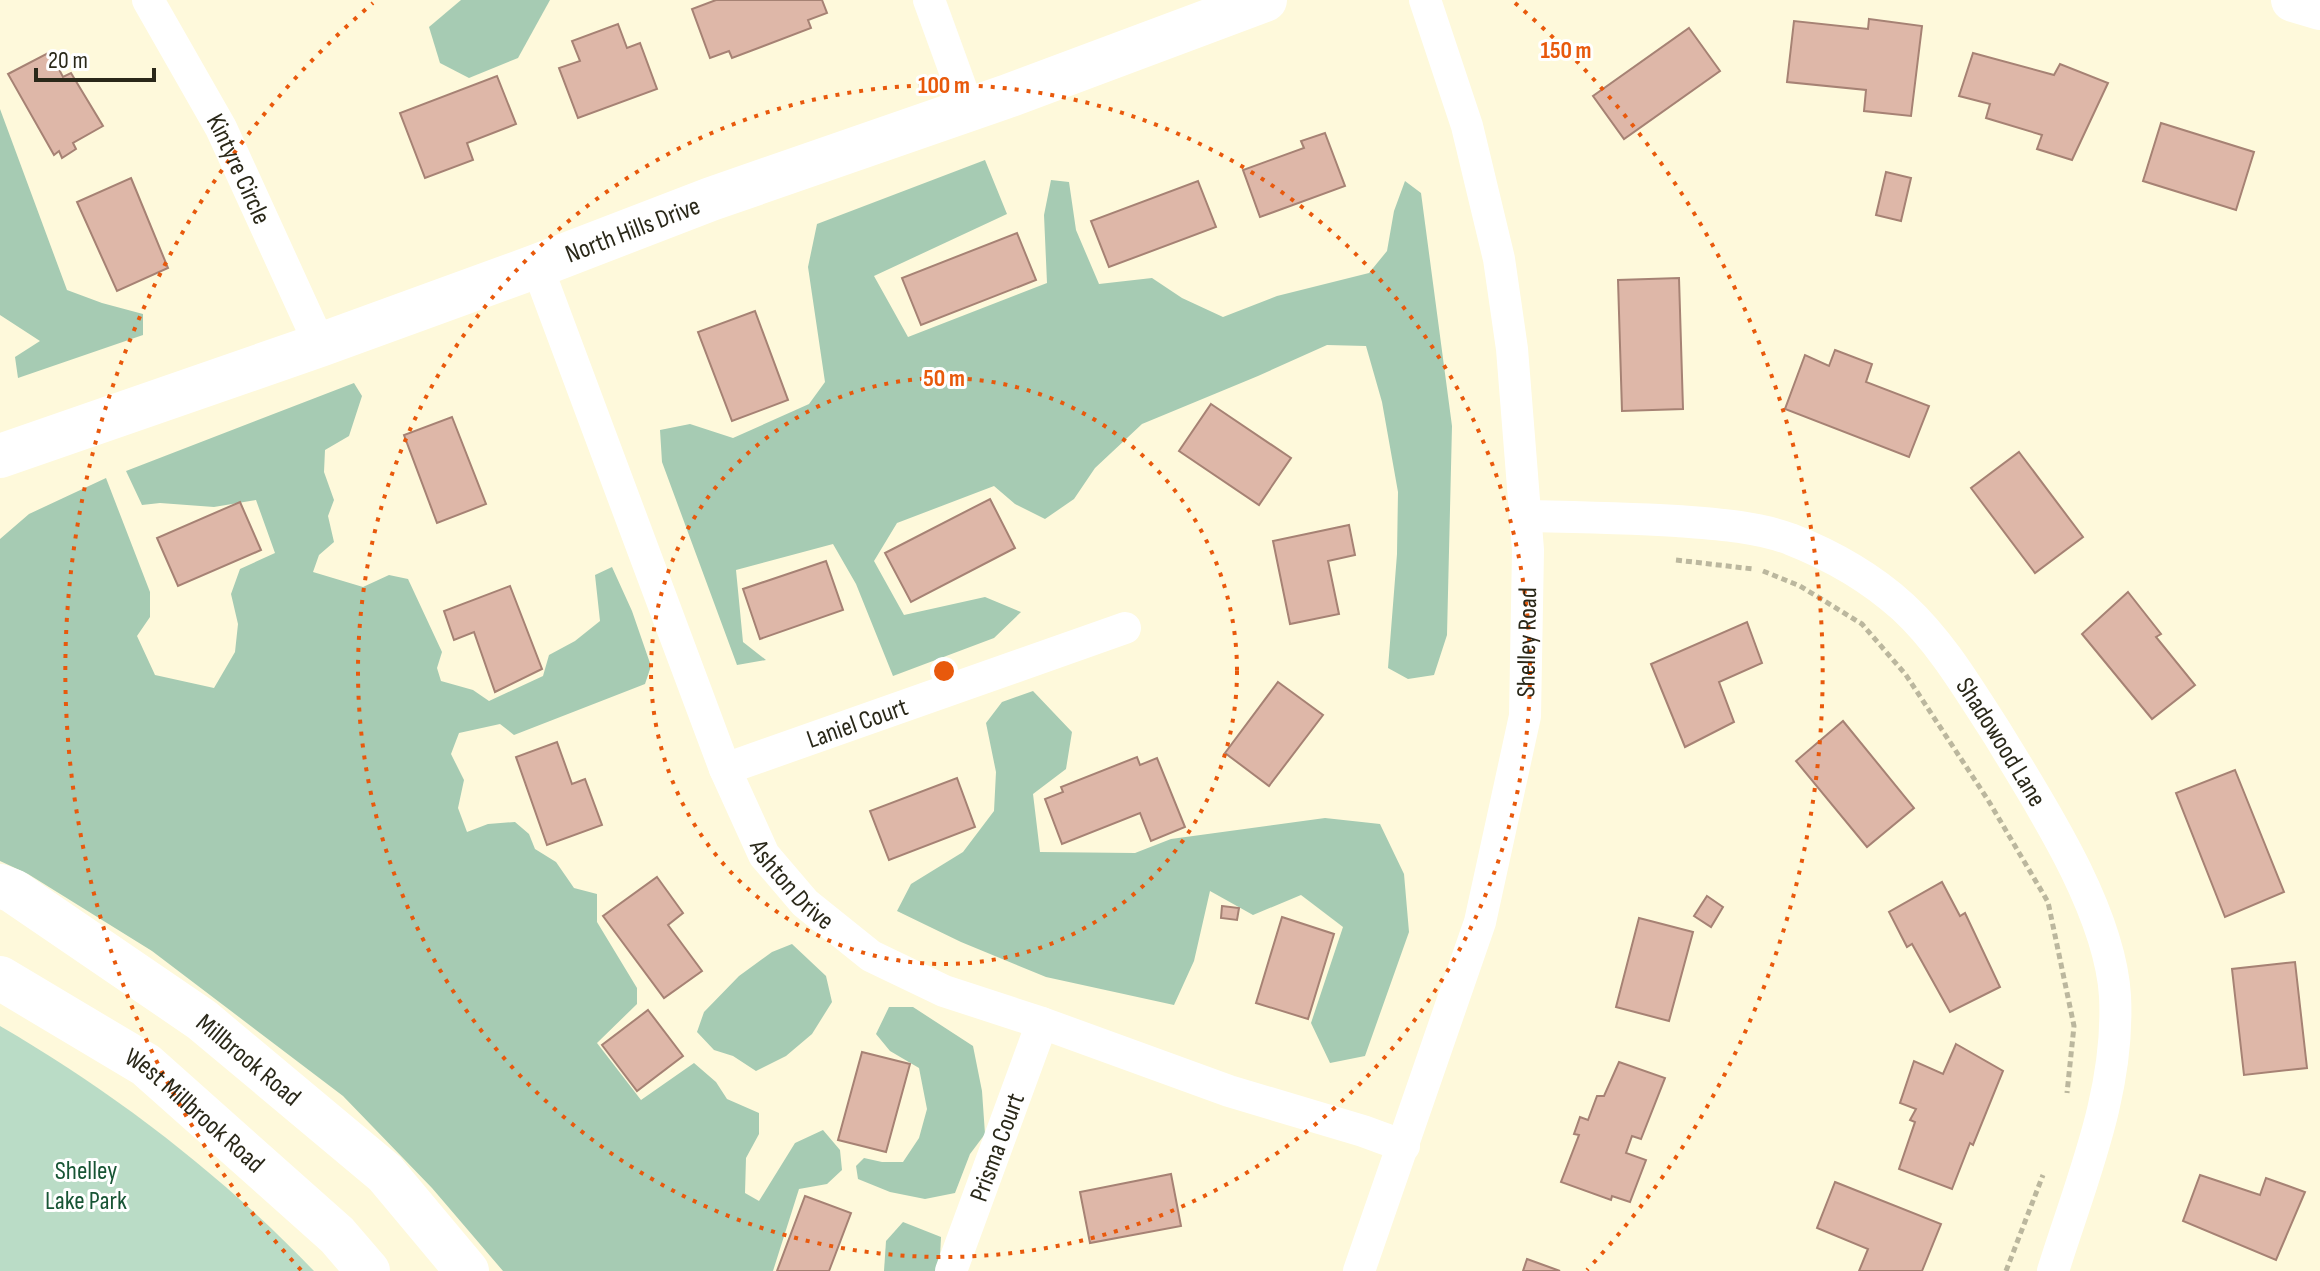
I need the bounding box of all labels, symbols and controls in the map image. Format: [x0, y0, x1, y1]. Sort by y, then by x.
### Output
scale bar [36, 32, 154, 82]
text: 150 m [1540, 36, 1592, 65]
text: 20 m [48, 46, 88, 75]
text: 100 m [918, 71, 970, 100]
street label: Kintyre Circle [199, 109, 277, 229]
street label: North Hills Drive [561, 191, 705, 271]
text: 50 m [923, 364, 965, 393]
street label: Shelley Road [1511, 587, 1544, 698]
centre of rings [930, 657, 958, 685]
street label: Shadowood Lane [1949, 672, 2052, 812]
street label: Laniel Court [803, 692, 912, 756]
street label: Ashton Drive [742, 835, 840, 937]
street label: Millbrook Road [189, 1008, 307, 1113]
street label: West Millbrook Road [119, 1042, 270, 1180]
street label: Prisma Court [964, 1089, 1032, 1206]
park label: Shelley Lake Park [45, 1156, 127, 1217]

